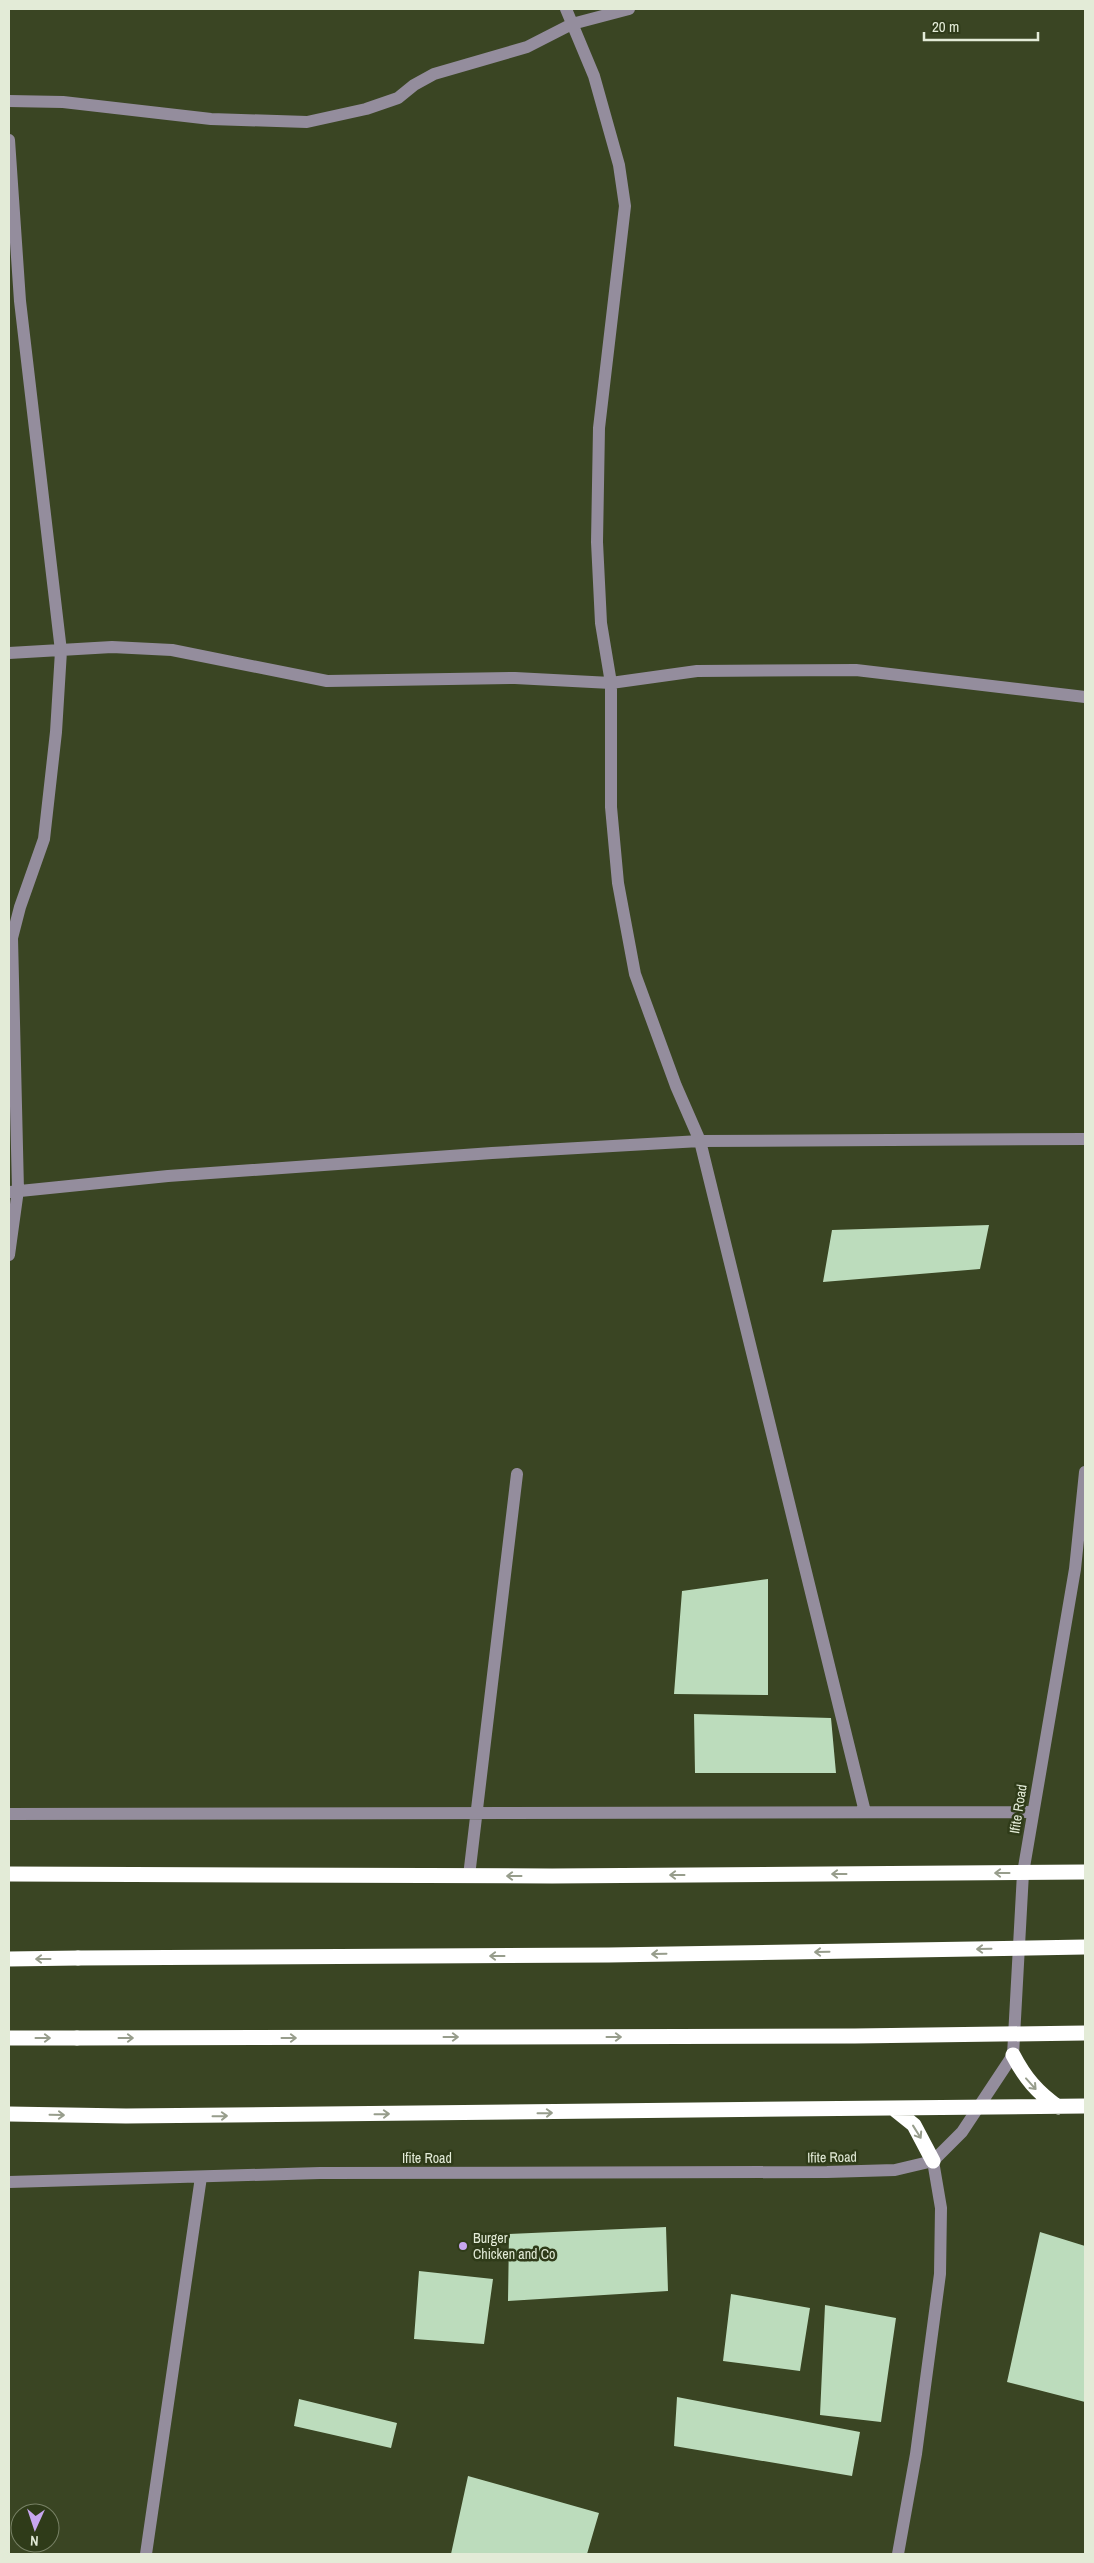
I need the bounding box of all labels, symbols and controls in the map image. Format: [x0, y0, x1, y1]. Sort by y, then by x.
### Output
scale bar [924, 10, 1038, 42]
text: 20 m [932, 16, 959, 37]
street label: Ifite Road [1005, 1783, 1031, 1835]
one-way arrow [994, 1868, 1010, 1878]
one-way arrow [831, 1869, 848, 1879]
one-way arrow [669, 1870, 685, 1880]
one-way arrow [506, 1871, 522, 1881]
one-way arrow [976, 1944, 992, 1954]
one-way arrow [814, 1947, 830, 1957]
one-way arrow [651, 1950, 667, 1959]
one-way arrow [489, 1951, 505, 1961]
one-way arrow [35, 1954, 51, 1963]
one-way arrow [442, 2032, 459, 2042]
one-way arrow [605, 2032, 621, 2042]
one-way arrow [34, 2033, 51, 2043]
one-way arrow [118, 2033, 134, 2043]
one-way arrow [280, 2033, 296, 2043]
one-way arrow [1025, 2078, 1037, 2091]
one-way arrow [536, 2108, 553, 2118]
one-way arrow [374, 2109, 390, 2119]
one-way arrow [49, 2110, 65, 2120]
one-way arrow [212, 2111, 228, 2120]
one-way arrow [913, 2124, 923, 2138]
street label: Ifite Road [807, 2148, 857, 2166]
street label: Ifite Road [402, 2149, 452, 2167]
place label: Burger Chicken and Co [473, 2229, 555, 2263]
marker: Burger Chicken and Co [457, 2240, 469, 2252]
north arrow [10, 2503, 60, 2553]
text: N [30, 2532, 39, 2550]

